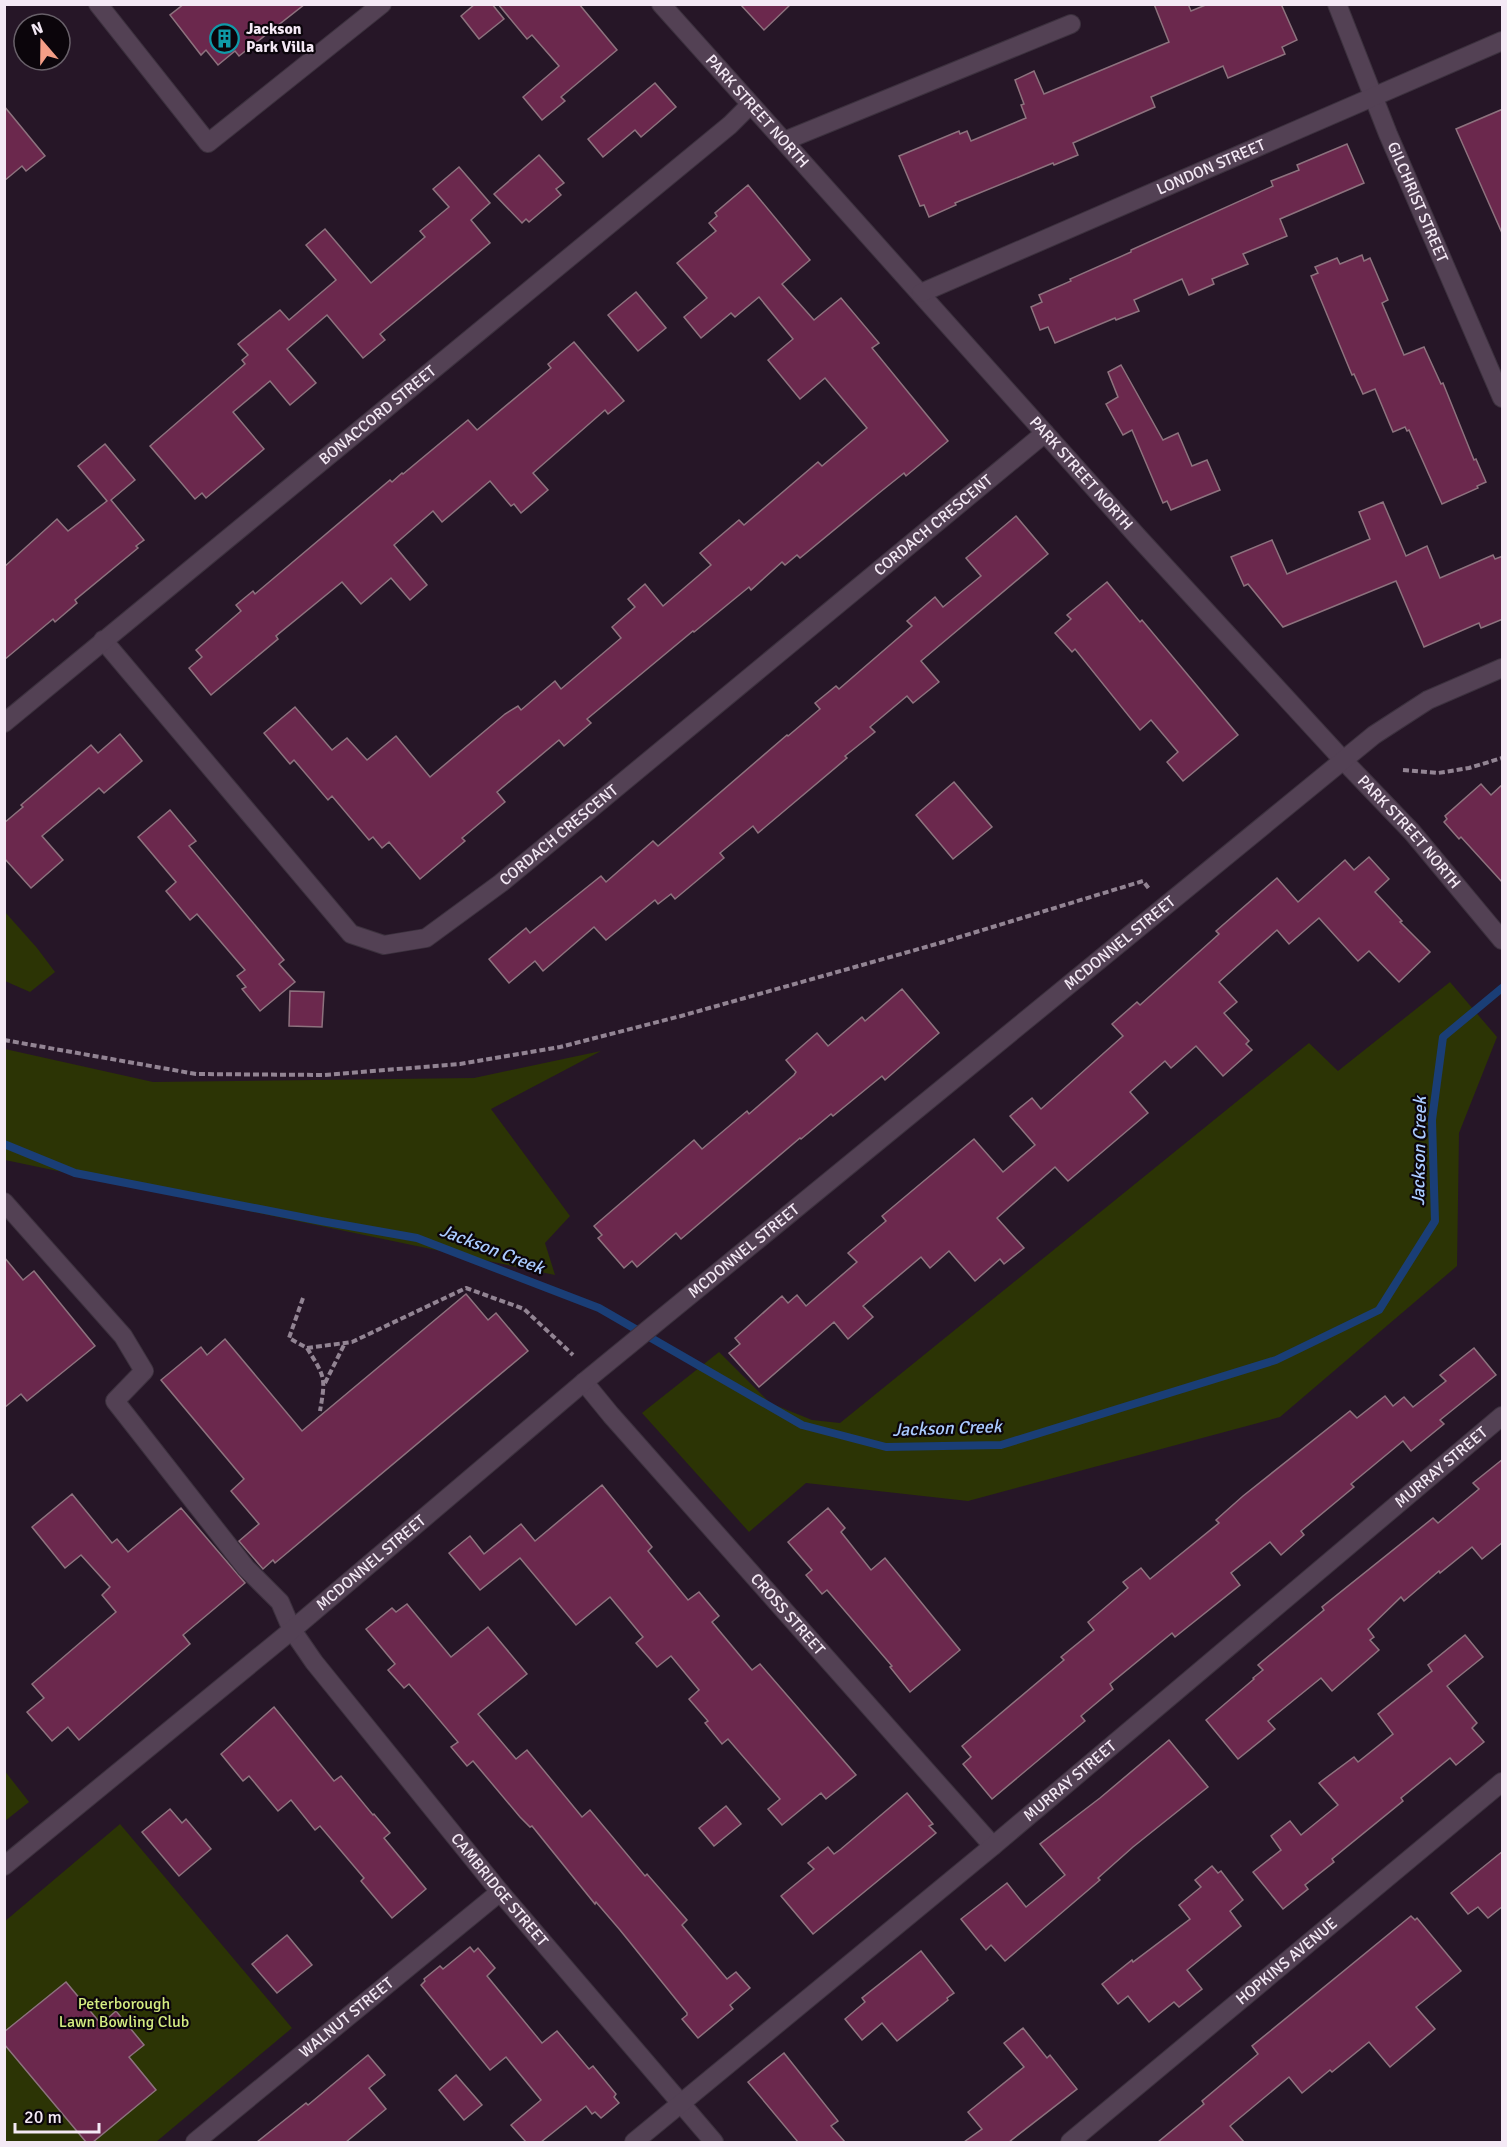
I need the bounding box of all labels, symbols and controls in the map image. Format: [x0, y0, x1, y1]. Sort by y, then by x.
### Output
north arrow [12, 12, 72, 72]
text: N [29, 18, 46, 40]
place label: Jackson Park Villa [246, 19, 314, 57]
building icon: Jackson Park Villa [209, 22, 241, 54]
street label: PARK STREET NORTH [701, 50, 813, 172]
street label: LONDON STREET [1153, 135, 1268, 200]
street label: GILCHRIST STREET [1383, 139, 1452, 266]
street label: BONACCORD STREET [315, 361, 440, 469]
street label: PARK STREET NORTH [1025, 413, 1137, 534]
street label: CORDACH CRESCENT [870, 470, 997, 580]
street label: PARK STREET NORTH [1353, 771, 1465, 893]
street label: CORDACH CRESCENT [495, 780, 622, 890]
street label: MCDONNEL STREET [1060, 892, 1180, 995]
water label: Jackson Creek [1407, 1094, 1431, 1206]
street label: MCDONNEL STREET [684, 1200, 804, 1303]
water label: Jackson Creek [437, 1219, 549, 1280]
water label: Jackson Creek [892, 1415, 1004, 1441]
street label: MURRAY STREET [1391, 1422, 1492, 1512]
street label: MCDONNEL STREET [312, 1511, 430, 1615]
street label: CROSS STREET [746, 1569, 829, 1660]
street label: MURRAY STREET [1019, 1736, 1121, 1826]
street label: CAMBRIDGE STREET [446, 1829, 552, 1951]
street label: HOPKINS AVENUE [1232, 1913, 1341, 2009]
street label: WALNUT STREET [295, 1973, 398, 2062]
park label: Peterborough Lawn Bowling Club [59, 1994, 189, 2032]
scale bar [15, 2096, 99, 2134]
text: 20 m [24, 2106, 62, 2128]

